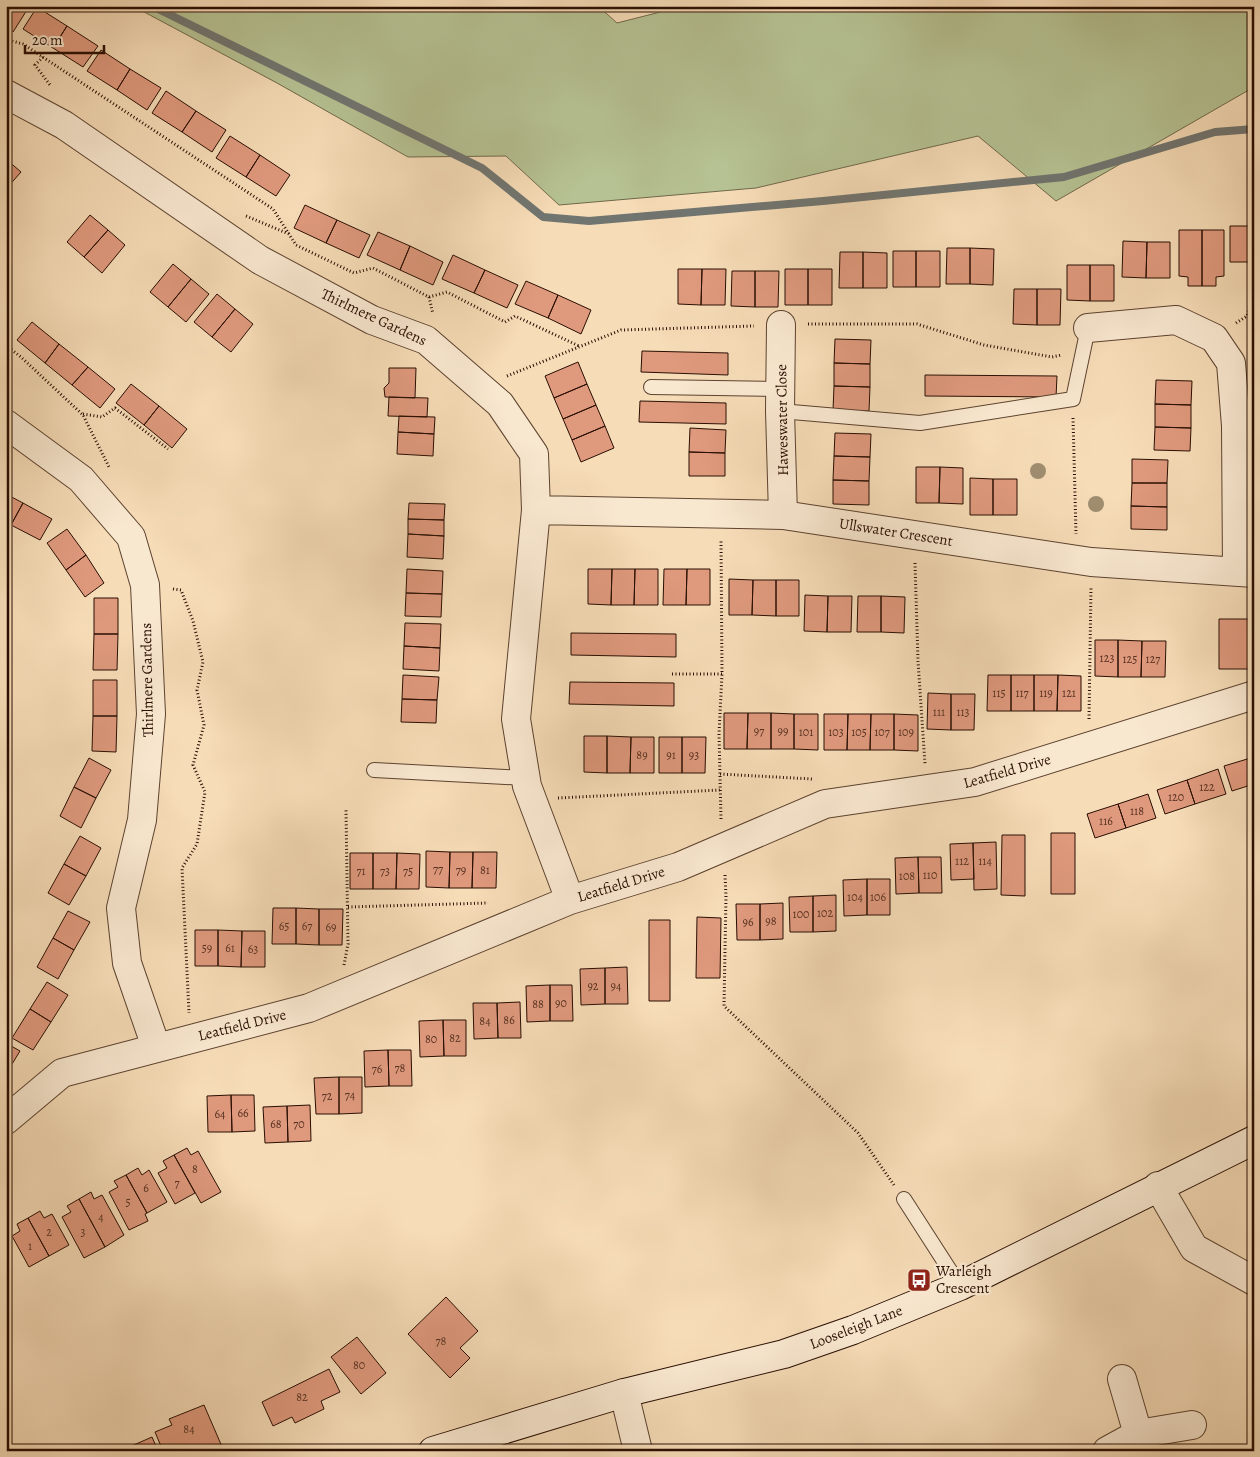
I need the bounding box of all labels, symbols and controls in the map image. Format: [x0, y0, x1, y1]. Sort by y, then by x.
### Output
scale bar [25, 22, 104, 54]
text: 20 m [32, 30, 63, 50]
street label: Thirlmere Gardens [318, 284, 430, 350]
street label: Haweswater Close [771, 364, 793, 476]
street label: Ullswater Crescent [838, 513, 954, 551]
street label: Thirlmere Gardens [136, 623, 158, 737]
house number: 123 [1100, 650, 1114, 666]
house number: 125 [1123, 651, 1137, 667]
house number: 127 [1146, 651, 1161, 667]
house number: 115 [992, 685, 1006, 701]
house number: 117 [1015, 685, 1030, 701]
house number: 119 [1039, 685, 1053, 701]
house number: 121 [1062, 685, 1076, 701]
house number: 111 [933, 704, 945, 720]
house number: 113 [956, 704, 970, 720]
house number: 97 [754, 723, 765, 739]
house number: 99 [778, 723, 788, 739]
house number: 101 [799, 724, 813, 740]
house number: 103 [828, 724, 844, 740]
house number: 105 [851, 724, 867, 740]
house number: 107 [874, 724, 891, 740]
house number: 109 [898, 724, 914, 740]
house number: 89 [636, 747, 648, 763]
house number: 91 [666, 747, 676, 763]
house number: 93 [689, 747, 699, 763]
street label: Leatfield Drive [961, 749, 1053, 793]
house number: 122 [1199, 779, 1215, 795]
house number: 120 [1168, 789, 1184, 805]
house number: 118 [1130, 803, 1144, 819]
house number: 116 [1099, 813, 1113, 829]
house number: 112 [955, 853, 969, 869]
house number: 114 [978, 853, 992, 869]
house number: 77 [433, 861, 444, 877]
street label: Leatfield Drive [575, 861, 667, 907]
house number: 79 [456, 862, 466, 878]
house number: 81 [480, 862, 490, 878]
house number: 71 [356, 863, 366, 879]
house number: 73 [380, 863, 390, 879]
house number: 75 [403, 863, 413, 879]
house number: 110 [923, 867, 937, 883]
house number: 108 [899, 868, 915, 884]
house number: 104 [847, 889, 864, 905]
house number: 106 [870, 889, 886, 905]
house number: 102 [817, 905, 833, 921]
house number: 100 [793, 906, 809, 922]
house number: 98 [765, 913, 777, 929]
house number: 96 [742, 914, 754, 930]
house number: 65 [279, 918, 289, 934]
house number: 67 [302, 918, 313, 934]
house number: 69 [325, 919, 337, 935]
house number: 59 [202, 940, 212, 956]
house number: 61 [225, 940, 235, 956]
house number: 63 [248, 941, 258, 957]
house number: 92 [587, 978, 599, 994]
house number: 94 [611, 978, 622, 994]
house number: 90 [555, 995, 567, 1011]
house number: 88 [532, 996, 544, 1012]
street label: Leatfield Drive [196, 1004, 288, 1046]
house number: 86 [503, 1012, 515, 1028]
house number: 84 [479, 1013, 491, 1029]
house number: 82 [449, 1030, 461, 1046]
house number: 80 [425, 1031, 437, 1047]
house number: 78 [395, 1060, 406, 1076]
house number: 76 [372, 1061, 383, 1077]
house number: 74 [345, 1087, 356, 1103]
house number: 72 [322, 1088, 333, 1104]
house number: 66 [237, 1105, 249, 1121]
house number: 64 [215, 1106, 226, 1122]
house number: 68 [270, 1116, 282, 1132]
house number: 70 [293, 1116, 305, 1132]
house number: 8 [192, 1161, 198, 1177]
house number: 7 [174, 1175, 180, 1191]
house number: 6 [143, 1180, 149, 1196]
house number: 5 [125, 1194, 131, 1210]
house number: 4 [98, 1209, 104, 1225]
house number: 2 [46, 1224, 52, 1240]
house number: 3 [81, 1224, 86, 1240]
house number: 1 [28, 1238, 32, 1254]
place label: Warleigh Crescent [935, 1261, 992, 1298]
bus stop icon: Warleigh Crescent [906, 1267, 932, 1293]
street label: Looseleigh Lane [807, 1300, 906, 1354]
house number: 78 [436, 1333, 447, 1349]
house number: 80 [353, 1357, 365, 1373]
house number: 82 [296, 1389, 308, 1405]
house number: 84 [183, 1421, 195, 1437]

